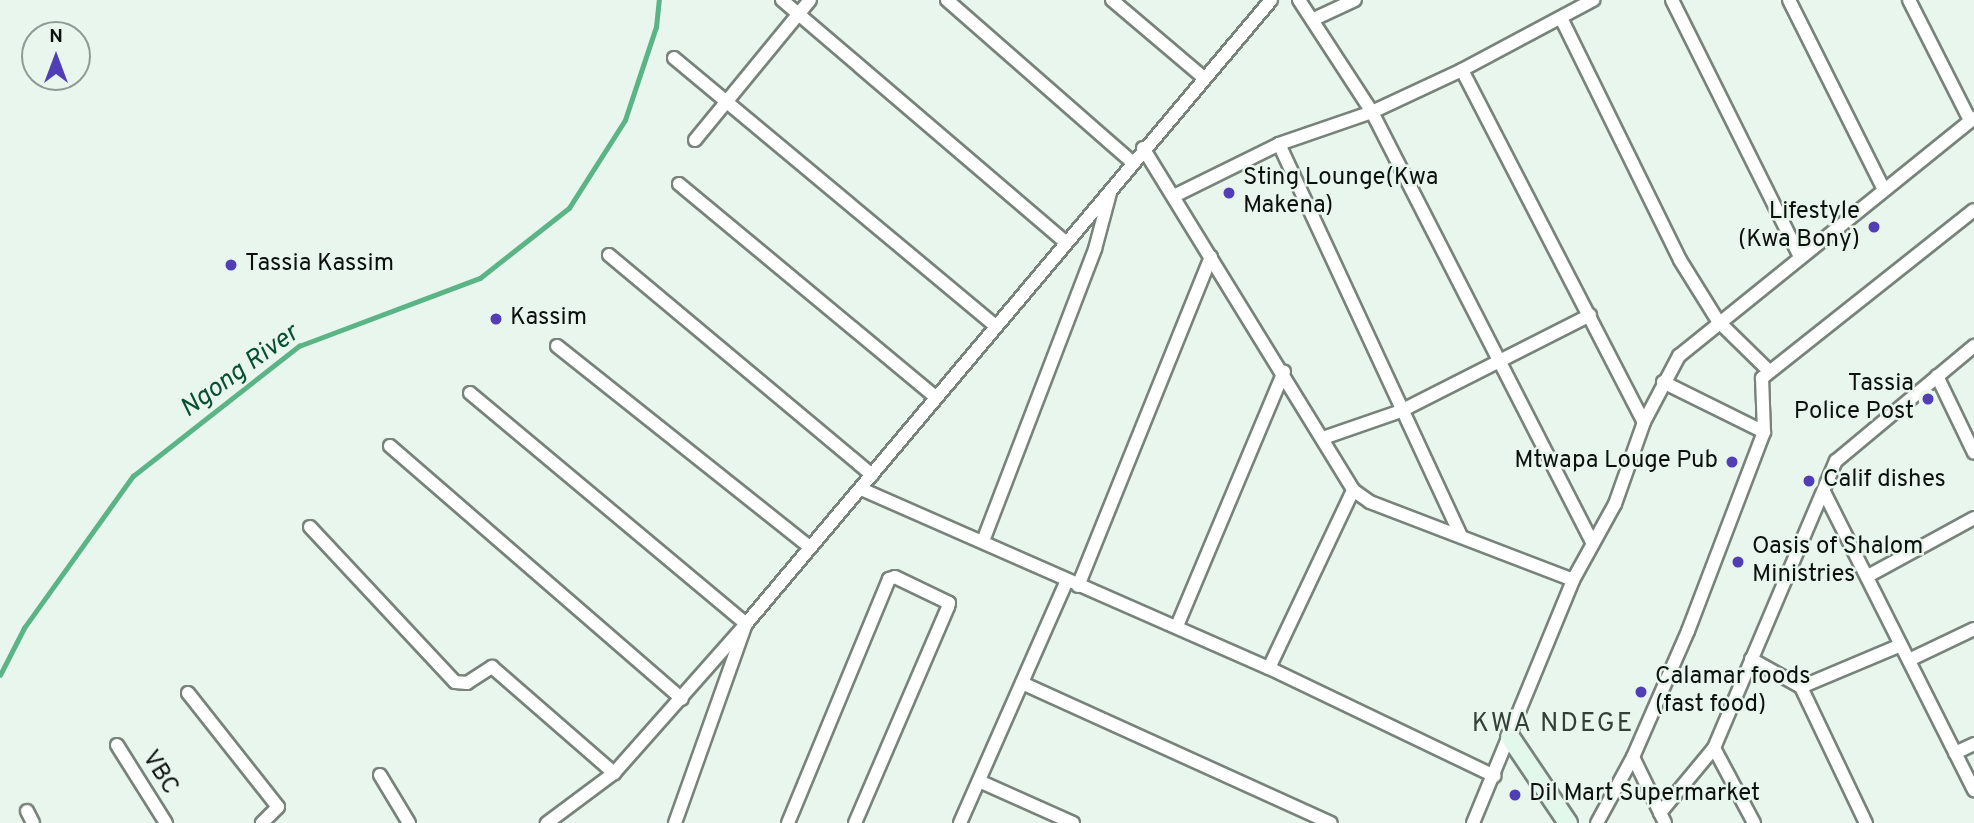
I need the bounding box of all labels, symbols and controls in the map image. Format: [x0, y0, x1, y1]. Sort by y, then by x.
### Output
north arrow [21, 21, 91, 91]
text: N [49, 25, 63, 49]
place label: Sting Lounge(Kwa Makena) [1243, 165, 1438, 221]
marker: Sting Lounge(Kwa Makena) [1221, 185, 1237, 201]
place label: Lifestyle (Kwa Bony) [1738, 199, 1860, 255]
marker: Lifestyle (Kwa Bony) [1866, 219, 1882, 235]
place label: Tassia Kassim [245, 251, 394, 279]
marker: Tassia Kassim [223, 257, 239, 273]
place label: Kassim [510, 305, 587, 333]
marker: Kassim [488, 311, 504, 327]
water label: Ngong River [175, 319, 305, 425]
place label: Tassia Police Post [1794, 371, 1914, 427]
marker: Tassia Police Post [1920, 391, 1936, 407]
place label: Mtwapa Louge Pub [1514, 448, 1718, 476]
marker: Mtwapa Louge Pub [1724, 454, 1740, 470]
place label: Calif dishes [1823, 467, 1946, 495]
marker: Calif dishes [1801, 473, 1817, 489]
place label: Oasis of Shalom Ministries [1752, 534, 1923, 590]
marker: Oasis of Shalom Ministries [1730, 554, 1746, 570]
place label: Calamar foods (fast food) [1655, 664, 1810, 720]
marker: Calamar foods (fast food) [1633, 684, 1649, 700]
district label: KWA NDEGE [1472, 709, 1634, 741]
street label: VBC [135, 746, 183, 800]
place label: Dil Mart Supermarket [1529, 781, 1760, 809]
marker: Dil Mart Supermarket [1507, 787, 1523, 803]

